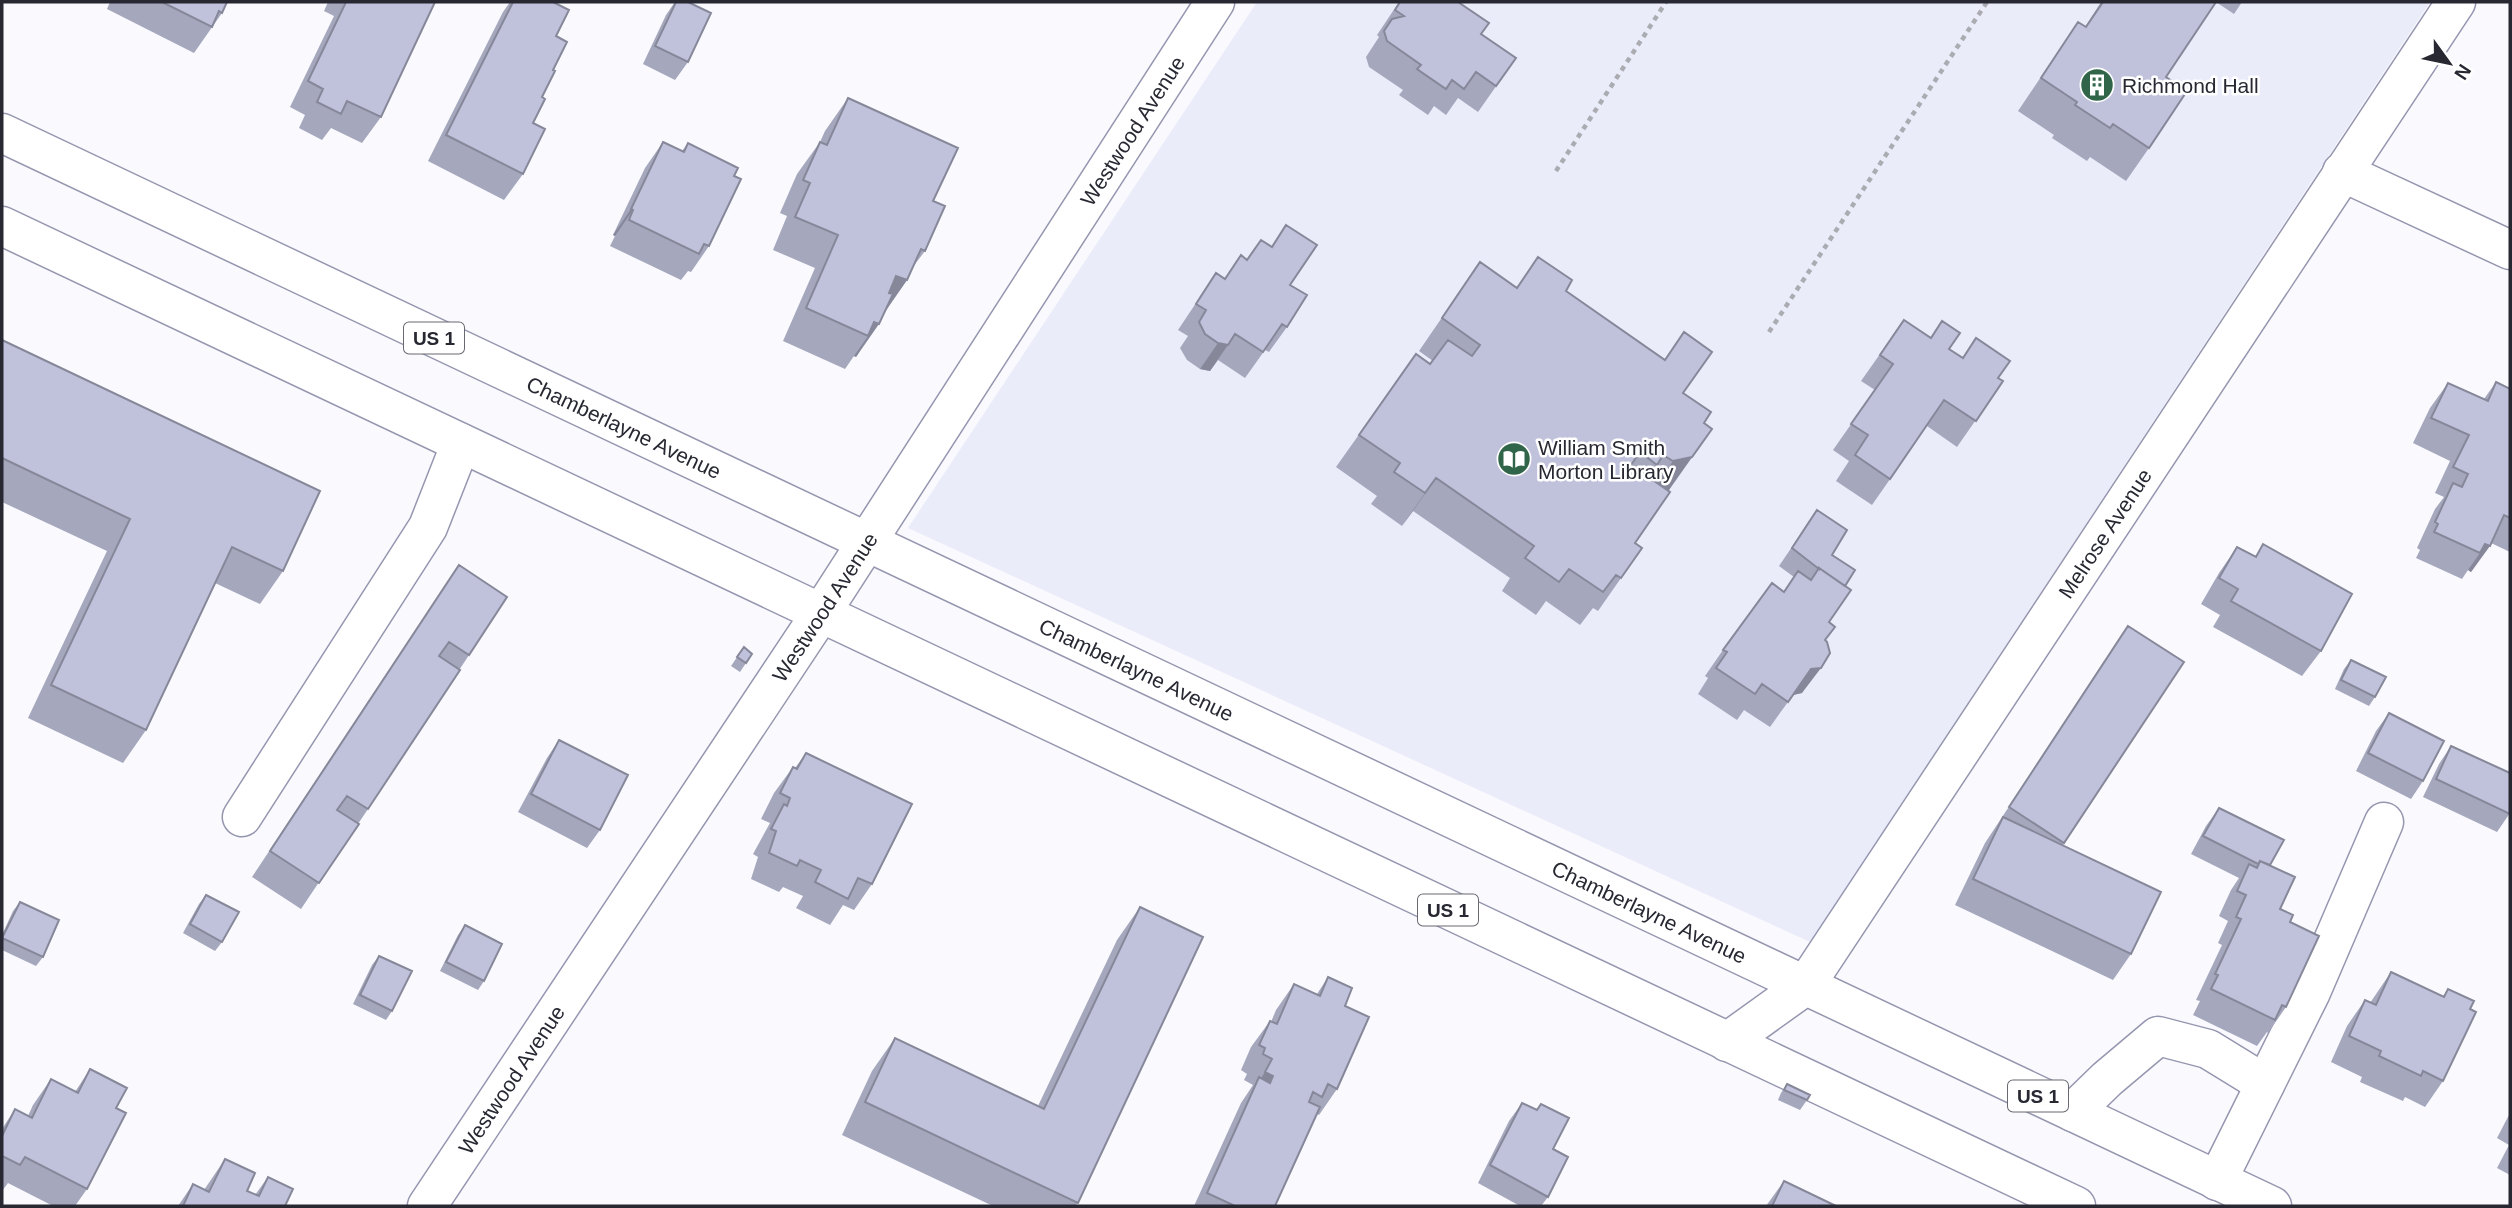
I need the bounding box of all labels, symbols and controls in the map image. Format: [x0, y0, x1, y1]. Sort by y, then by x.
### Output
north arrow [2414, 28, 2484, 98]
street label: Westwood Avenue [1075, 52, 1189, 210]
text: N [2450, 61, 2475, 83]
building icon: Richmond Hall [2078, 66, 2116, 104]
place label: Richmond Hall [2122, 74, 2259, 97]
road number: US 1 [404, 322, 464, 354]
street label: Chamberlayne Avenue [523, 371, 725, 483]
place label: William Smith Morton Library [1538, 436, 1674, 483]
library icon: William Smith Morton Library [1495, 440, 1533, 478]
street label: Melrose Avenue [2054, 464, 2156, 602]
street label: Westwood Avenue [767, 528, 881, 686]
street label: Chamberlayne Avenue [1036, 614, 1237, 725]
street label: Chamberlayne Avenue [1548, 856, 1750, 967]
road number: US 1 [1418, 894, 1478, 926]
street label: Westwood Avenue [454, 1001, 569, 1158]
road number: US 1 [2008, 1080, 2068, 1112]

